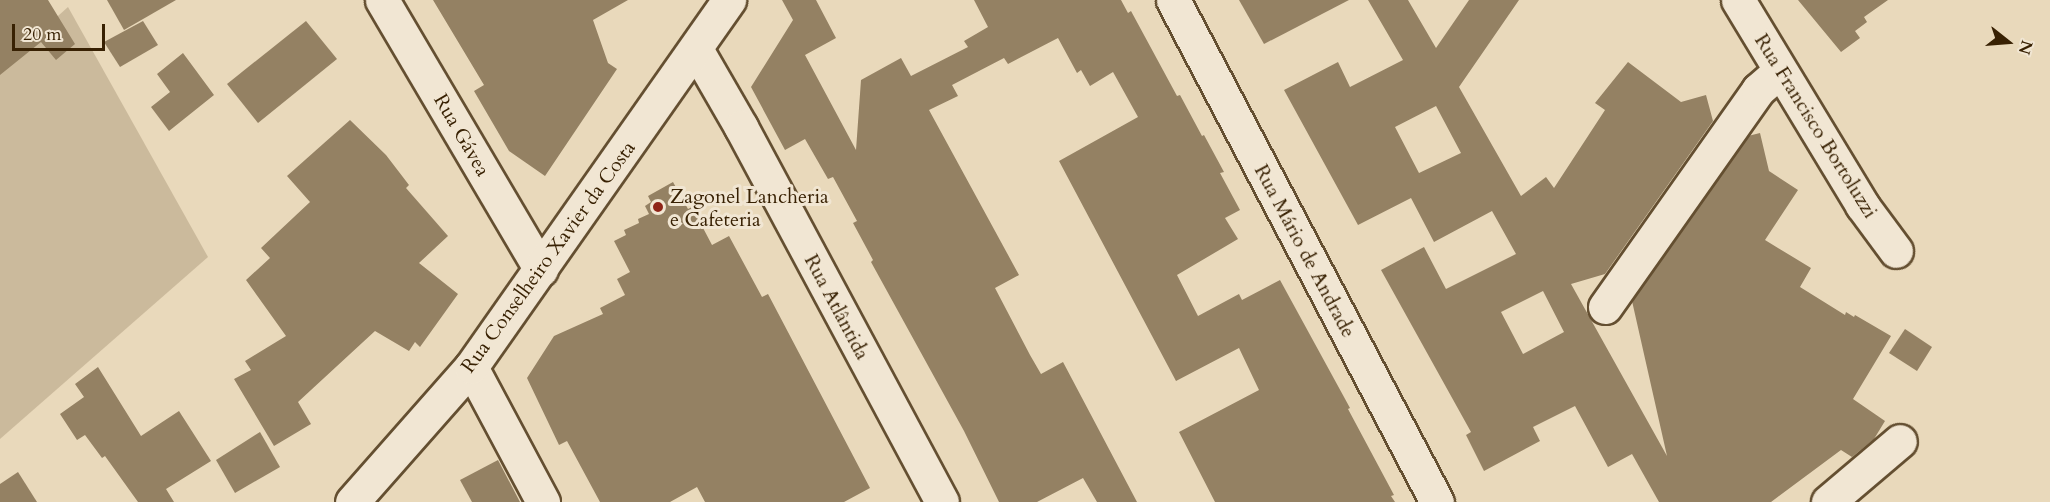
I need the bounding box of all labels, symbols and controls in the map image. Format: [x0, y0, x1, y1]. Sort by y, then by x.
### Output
scale bar [15, 12, 108, 50]
north arrow [1978, 12, 2038, 72]
text: 20 m [23, 22, 62, 47]
street label: Rua Francisco Bortoluzzi [1749, 29, 1883, 223]
text: N [2013, 37, 2038, 57]
street label: Rua Gávea [429, 90, 495, 180]
street label: Rua Conselheiro Xavier da Costa [456, 136, 640, 378]
street label: Rua Mário de Andrade [1249, 160, 1361, 342]
place label: Zagonel Lancheria e Cafeteria [670, 184, 829, 231]
marker: Zagonel Lancheria e Cafeteria [651, 200, 665, 214]
street label: Rua Atlântida [799, 250, 875, 364]

